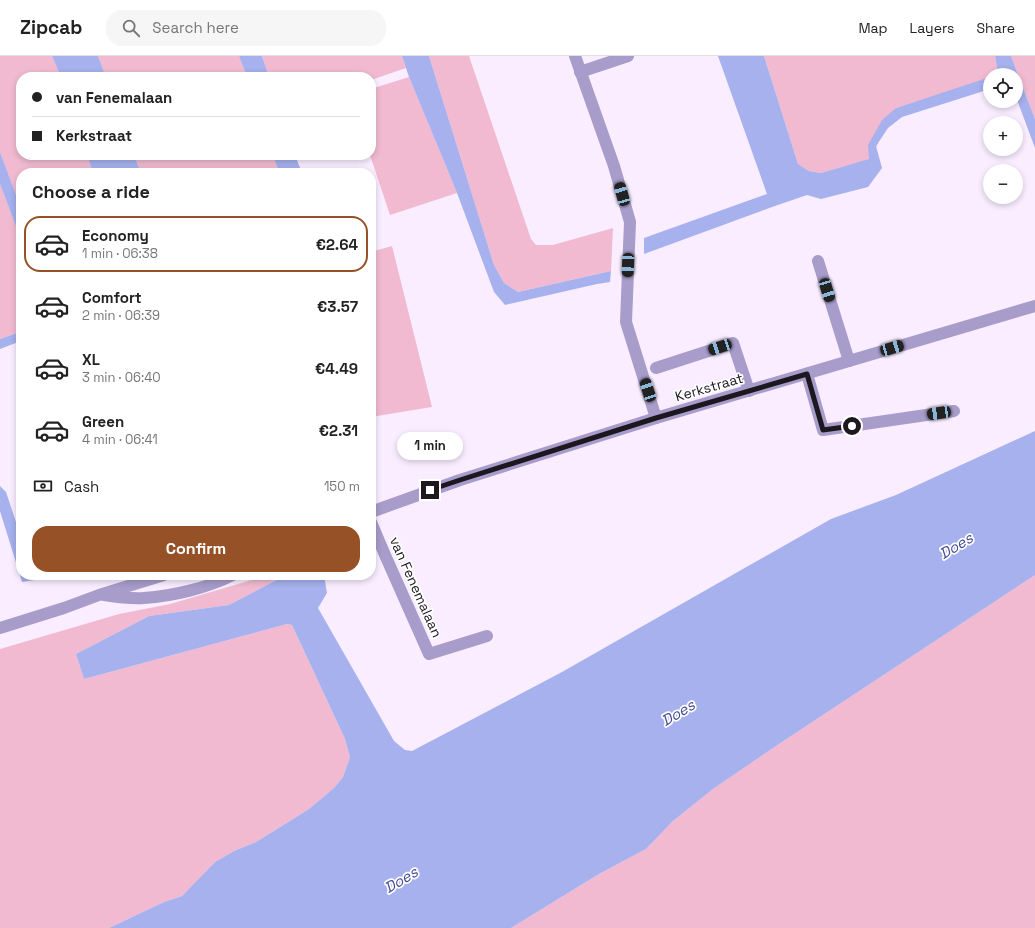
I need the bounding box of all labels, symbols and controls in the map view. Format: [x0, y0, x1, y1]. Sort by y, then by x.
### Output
search box [106, 10, 386, 46]
text: Zipcab [20, 15, 82, 40]
icon: search [120, 17, 142, 39]
text: Search here [152, 18, 239, 37]
text: Map [858, 19, 888, 37]
text: Layers [910, 19, 954, 37]
text: Share [976, 19, 1015, 37]
map controls [983, 68, 1023, 204]
button: locate [983, 68, 1023, 108]
text: van Fenemalaan [56, 88, 172, 107]
button: + [983, 116, 1023, 156]
text: Kerkstraat [56, 126, 132, 145]
button: − [983, 164, 1023, 204]
text: Choose a ride [32, 180, 150, 203]
car [613, 181, 631, 207]
icon: car [34, 226, 70, 262]
text: Economy [82, 226, 149, 245]
text: €2.64 [316, 235, 358, 254]
text: 1 min · 06:38 [82, 245, 158, 262]
car [622, 253, 634, 277]
car [818, 277, 836, 303]
icon: car [34, 288, 70, 324]
text: Comfort [82, 288, 142, 307]
text: €3.57 [317, 297, 358, 316]
text: 2 min · 06:39 [82, 307, 160, 324]
car [707, 338, 733, 356]
car [879, 339, 905, 357]
icon: car [34, 350, 70, 386]
text: XL [82, 350, 100, 369]
text: €4.49 [315, 359, 358, 378]
text: 3 min · 06:40 [82, 369, 161, 386]
street label: Kerkstraat [673, 369, 745, 405]
car [639, 377, 657, 403]
car [926, 405, 952, 421]
icon: car [34, 412, 70, 448]
text: Green [82, 412, 124, 431]
route start [843, 417, 861, 435]
text: €2.31 [319, 421, 358, 440]
text: 4 min · 06:41 [82, 431, 158, 448]
callout: 1 min [397, 432, 463, 460]
text: 1 min [414, 437, 446, 454]
icon: cash [32, 475, 54, 497]
text: Cash [64, 477, 99, 496]
text: 150 m [324, 478, 360, 495]
route end [421, 481, 439, 499]
button: Confirm [32, 526, 360, 572]
water label: Does [935, 528, 977, 563]
street label: van Fenemalaan [386, 534, 446, 640]
water label: Does [657, 695, 699, 730]
water label: Does [380, 862, 422, 897]

